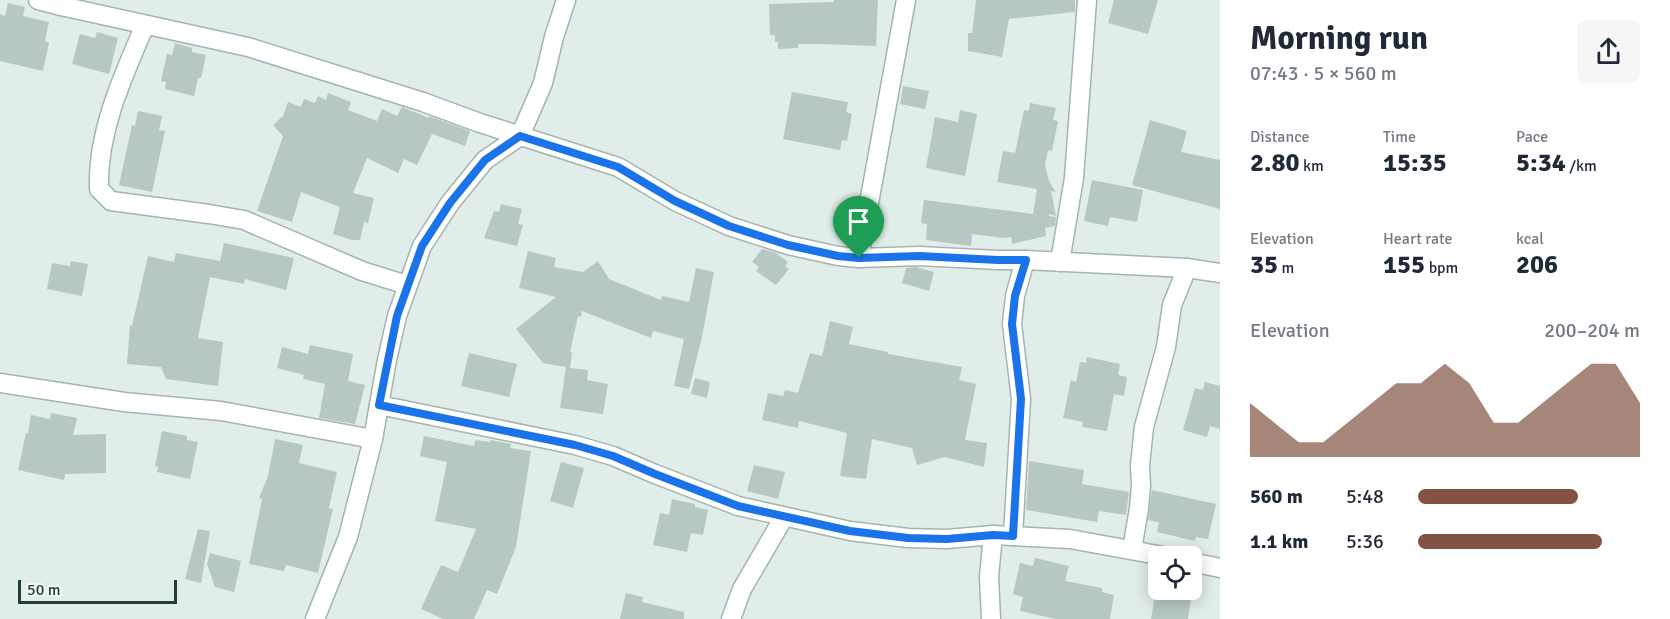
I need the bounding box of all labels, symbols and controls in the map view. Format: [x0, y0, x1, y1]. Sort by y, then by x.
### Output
text: Morning run [1250, 18, 1428, 59]
button: share [1577, 20, 1640, 83]
text: 07:43 · 5 × 560 m [1250, 61, 1397, 86]
text: Distance [1250, 127, 1310, 147]
text: Time [1383, 127, 1416, 147]
text: Pace [1516, 127, 1548, 147]
text: 2.80 [1250, 147, 1300, 179]
text: 15:35 [1383, 147, 1447, 179]
text: 5:34 [1516, 147, 1566, 179]
text: km [1300, 156, 1324, 176]
text: /km [1566, 156, 1597, 176]
pin [833, 196, 884, 258]
icon: arrive [842, 205, 875, 238]
text: Elevation [1250, 229, 1314, 249]
text: Heart rate [1383, 229, 1452, 249]
text: kcal [1516, 229, 1544, 249]
text: 35 [1250, 249, 1278, 281]
text: 155 [1383, 249, 1425, 281]
text: 206 [1516, 249, 1558, 281]
text: m [1278, 258, 1294, 278]
text: bpm [1425, 258, 1458, 278]
text: Elevation [1250, 318, 1330, 343]
text: 200–204 m [1544, 318, 1640, 343]
text: 560 m [1250, 484, 1303, 509]
text: 5:48 [1346, 484, 1384, 509]
text: 1.1 km [1250, 529, 1308, 554]
text: 5:36 [1346, 529, 1384, 554]
map controls [1148, 546, 1202, 600]
button: locate [1148, 546, 1202, 600]
scale bar [18, 577, 177, 604]
text: 50 m [27, 580, 61, 600]

